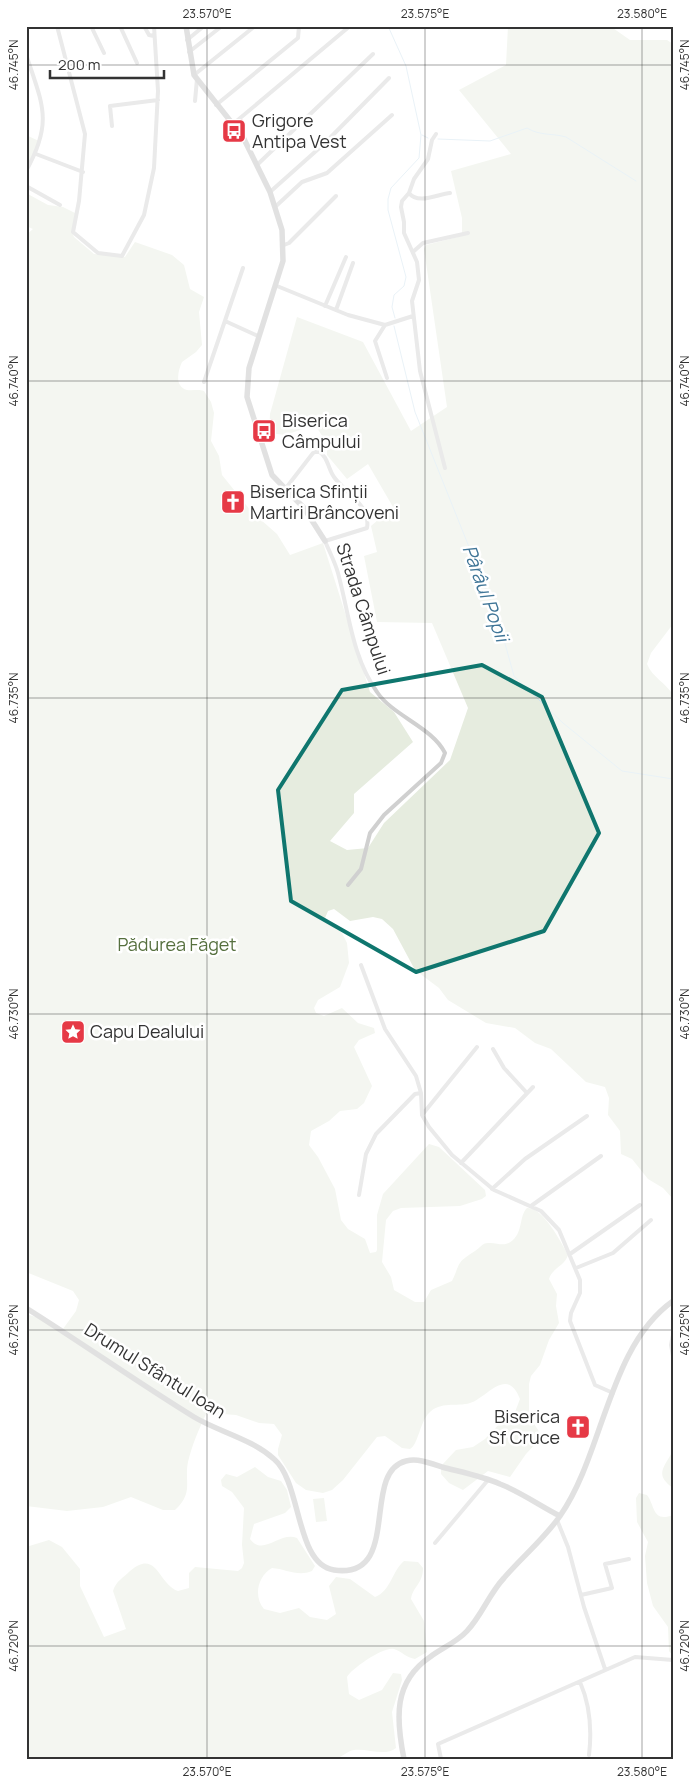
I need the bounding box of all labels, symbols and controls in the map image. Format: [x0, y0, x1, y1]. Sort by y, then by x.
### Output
text: 23.570°E [182, 5, 232, 22]
text: 23.575°E [401, 5, 449, 22]
text: 23.580°E [617, 5, 667, 22]
text: 46.745°N [5, 40, 22, 90]
text: 46.745°N [676, 40, 693, 90]
scale bar [50, 48, 164, 80]
text: 200 m [58, 54, 101, 75]
place label: Grigore Antipa Vest [252, 108, 347, 153]
bus stop icon: Grigore Antipa Vest [221, 118, 247, 144]
text: 46.740°N [5, 355, 22, 407]
text: 46.740°N [676, 355, 693, 407]
place label: Biserica Câmpului [282, 408, 361, 453]
bus stop icon: Biserica Câmpului [251, 418, 277, 444]
place label: Biserica Sfinții Martiri Brâncoveni [250, 479, 399, 524]
church icon: Biserica Sfinții Martiri Brâncoveni [220, 489, 246, 515]
street label: Strada Câmpului [331, 540, 397, 678]
water label: Pârâul Popii [457, 541, 516, 647]
text: 46.735°N [5, 673, 22, 723]
text: 46.735°N [676, 673, 693, 723]
park label: Pădurea Făget [117, 932, 237, 956]
text: 46.730°N [5, 988, 22, 1040]
text: 46.730°N [676, 988, 693, 1040]
place icon: Capu Dealului [60, 1019, 86, 1045]
place label: Capu Dealului [90, 1019, 204, 1043]
text: 46.725°N [5, 1305, 22, 1355]
text: 46.725°N [676, 1305, 693, 1355]
street label: Drumul Sfântul Ioan [80, 1317, 231, 1423]
place label: Biserica Sf Cruce [489, 1404, 560, 1449]
church icon: Biserica Sf Cruce [565, 1414, 591, 1440]
text: 46.720°N [5, 1620, 22, 1672]
text: 46.720°N [676, 1620, 693, 1672]
text: 23.570°E [182, 1763, 232, 1780]
text: 23.575°E [401, 1763, 449, 1780]
text: 23.580°E [617, 1763, 667, 1780]

